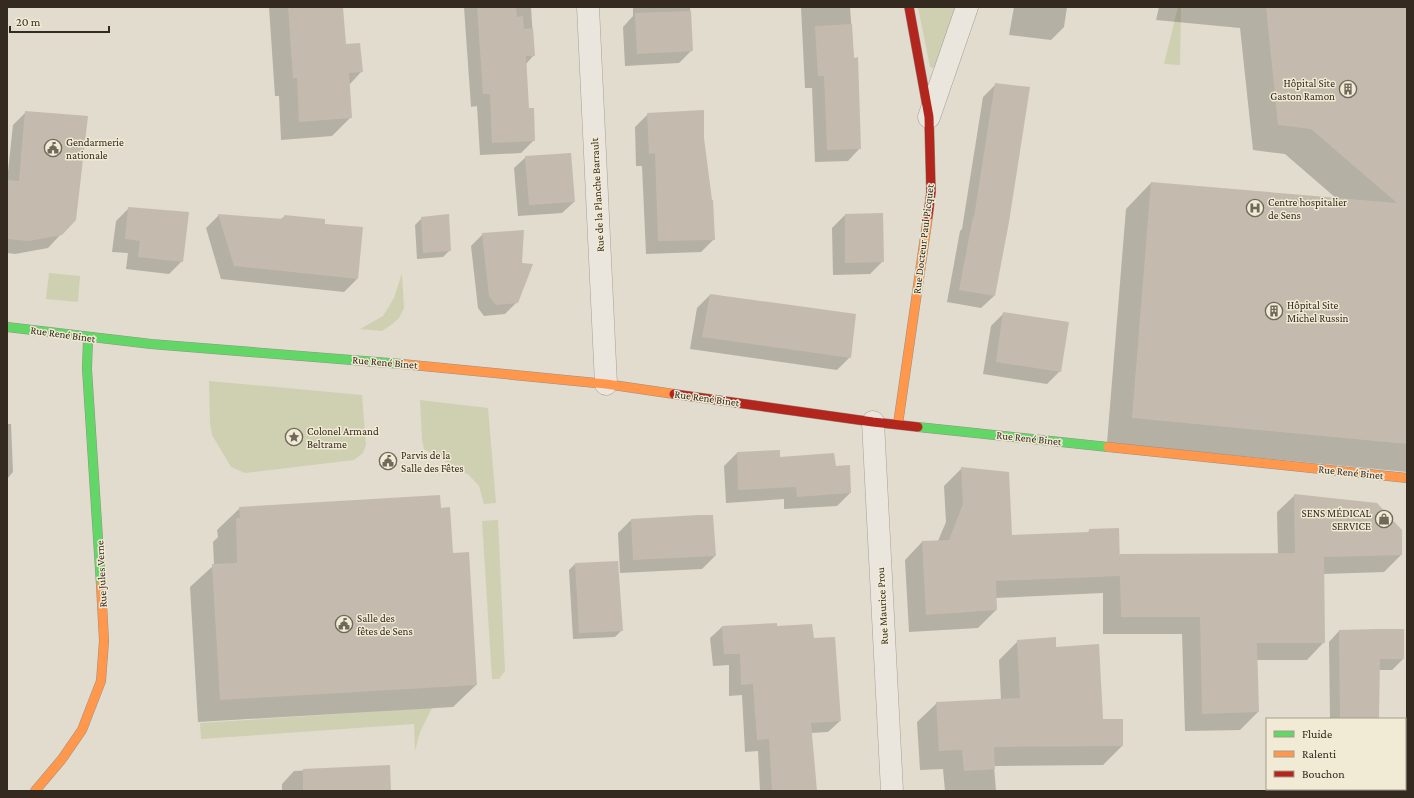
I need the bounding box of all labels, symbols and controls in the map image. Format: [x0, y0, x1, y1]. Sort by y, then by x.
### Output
scale bar [10, 8, 109, 34]
text: 20 m [16, 15, 41, 29]
place label: Hôpital Site Gaston Ramon [1270, 77, 1335, 102]
building icon: Hôpital Site Gaston Ramon [1338, 79, 1358, 99]
place label: Gendarmerie nationale [66, 136, 124, 161]
street label: Rue de la Planche Barrault [588, 137, 606, 252]
public building icon: Gendarmerie nationale [43, 138, 63, 158]
street label: Rue Docteur Paul Picquet [910, 183, 937, 295]
place label: Centre hospitalier de Sens [1268, 196, 1347, 221]
hospital icon: Centre hospitalier de Sens [1245, 198, 1265, 218]
place label: Hôpital Site Michel Russin [1287, 299, 1349, 324]
building icon: Hôpital Site Michel Russin [1264, 301, 1284, 321]
street label: Rue René Binet [30, 323, 97, 345]
street label: Rue René Binet [352, 353, 419, 371]
street label: Rue René Binet [674, 387, 741, 409]
place label: Colonel Armand Beltrame [307, 425, 379, 450]
place icon: Colonel Armand Beltrame [284, 427, 304, 447]
street label: Rue René Binet [996, 429, 1063, 447]
place label: Parvis de la Salle des Fêtes [401, 449, 464, 474]
public building icon: Parvis de la Salle des Fêtes [378, 451, 398, 471]
street label: Rue René Binet [1318, 463, 1385, 481]
place label: SENS MÉDICAL SERVICE [1302, 507, 1372, 532]
shop icon: SENS MÉDICAL SERVICE [1374, 509, 1394, 529]
street label: Rue Jules Verne [93, 540, 110, 608]
street label: Rue Maurice Prou [874, 567, 890, 645]
place label: Salle des fêtes de Sens [357, 612, 413, 637]
public building icon: Salle des fêtes de Sens [334, 614, 354, 634]
legend [1266, 718, 1406, 790]
text: Fluide [1302, 727, 1332, 741]
text: Ralenti [1302, 747, 1336, 761]
text: Bouchon [1302, 767, 1345, 781]

